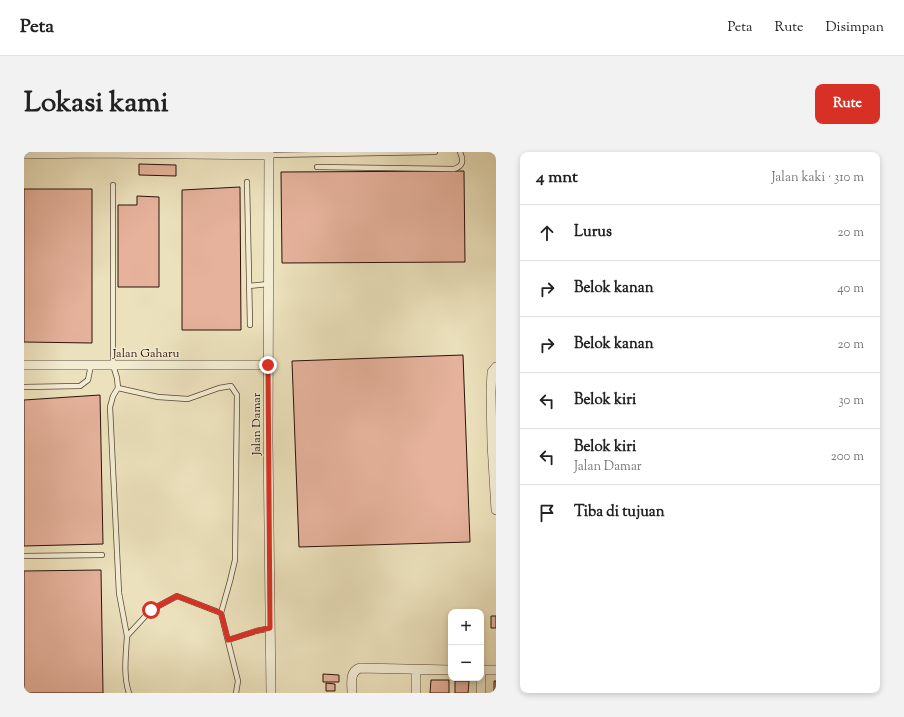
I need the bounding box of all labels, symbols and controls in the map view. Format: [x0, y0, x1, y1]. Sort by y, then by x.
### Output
text: Peta [20, 14, 54, 41]
text: Peta [727, 18, 752, 38]
text: Rute [774, 18, 804, 38]
text: Disimpan [826, 18, 884, 38]
text: Lokasi kami [24, 84, 168, 124]
button: Rute [815, 84, 880, 124]
text: 4 mnt [536, 166, 578, 190]
text: Jalan kaki · 310 m [772, 169, 864, 187]
icon: ahead [536, 222, 558, 244]
text: Lurus [574, 222, 612, 243]
text: 20 m [838, 224, 864, 242]
icon: right [536, 278, 558, 300]
text: Belok kanan [574, 278, 654, 299]
text: 40 m [837, 280, 864, 298]
icon: right [536, 334, 558, 356]
text: Belok kanan [574, 334, 654, 355]
text: 20 m [838, 336, 864, 354]
street label: Jalan Gaharu [112, 345, 179, 363]
route end [259, 356, 277, 374]
icon: left [536, 390, 558, 412]
text: Belok kiri [574, 390, 636, 411]
street label: Jalan Damar [248, 392, 266, 456]
text: 30 m [838, 392, 864, 410]
text: Belok kiri [574, 437, 636, 458]
icon: left [536, 446, 558, 468]
text: 200 m [831, 448, 864, 466]
text: Jalan Damar [574, 458, 642, 476]
icon: arrive [536, 502, 558, 524]
text: Tiba di tujuan [574, 502, 665, 523]
route start [142, 601, 160, 619]
map controls [448, 609, 484, 681]
button: + [448, 609, 484, 645]
button: − [448, 645, 484, 681]

